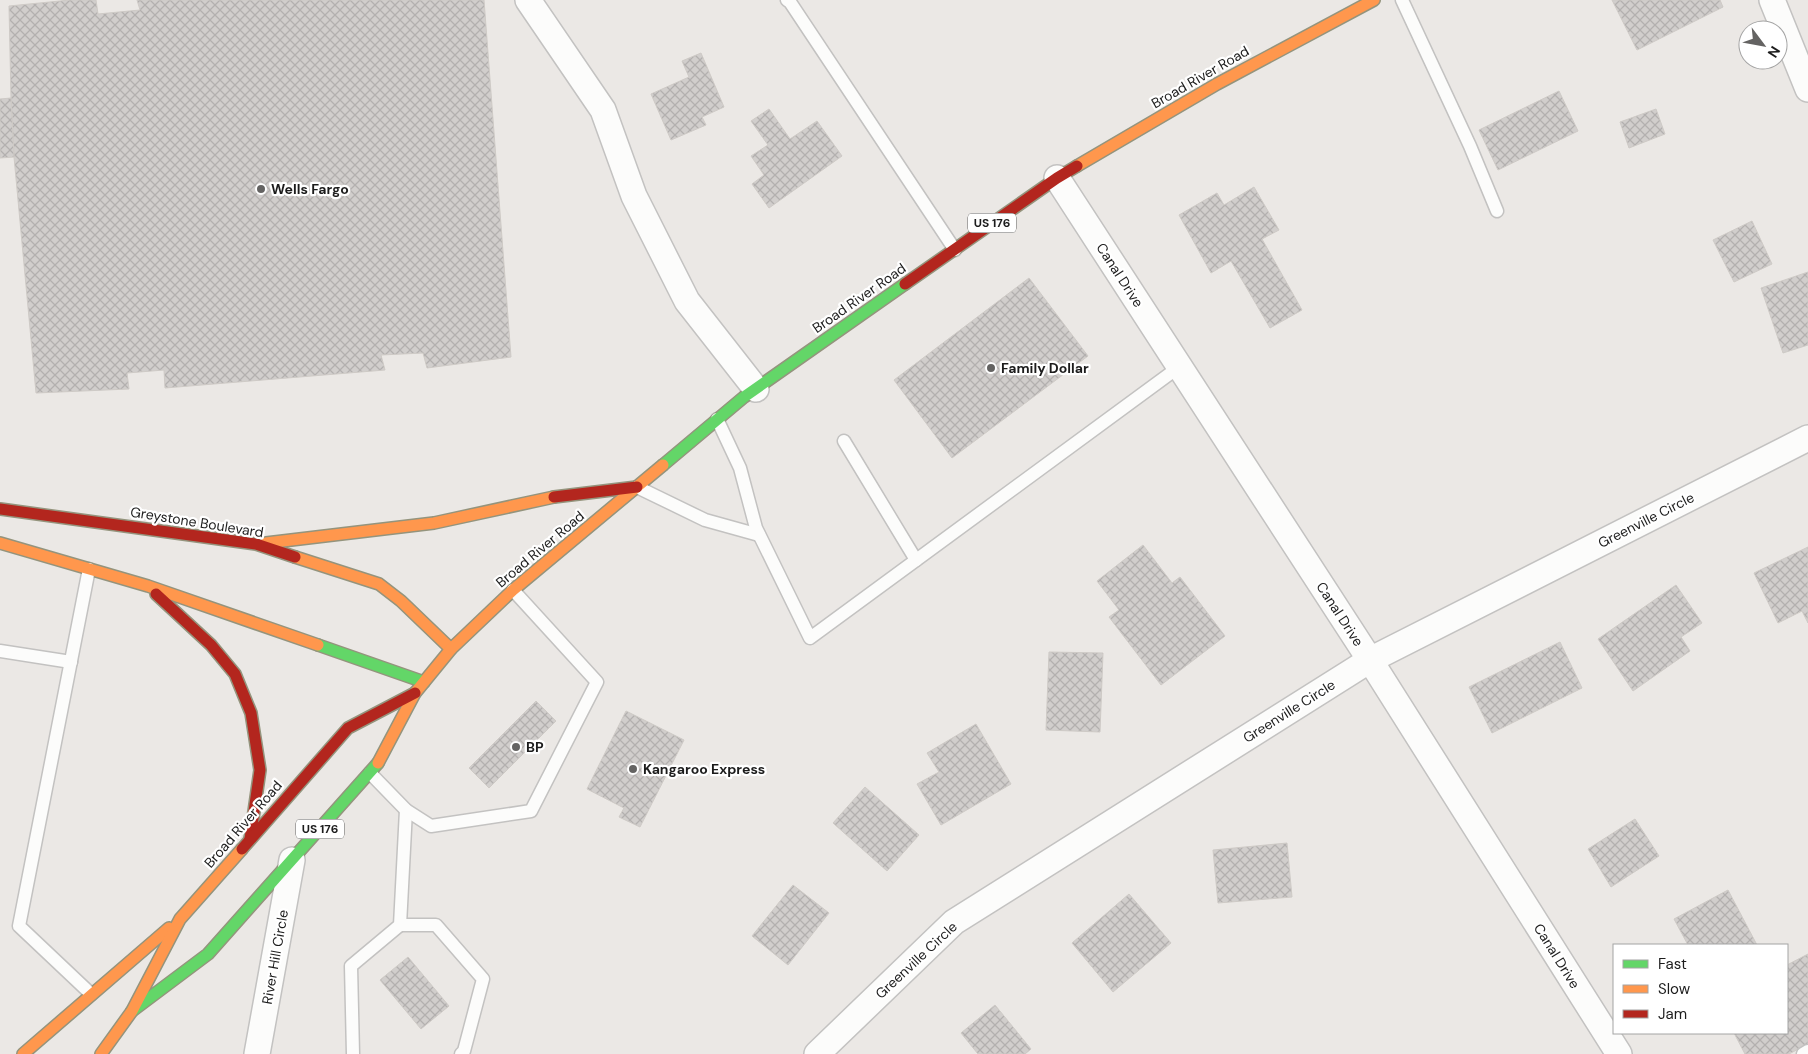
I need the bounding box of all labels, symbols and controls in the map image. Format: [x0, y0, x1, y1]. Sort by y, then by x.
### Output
north arrow [1738, 20, 1788, 70]
street label: Broad River Road [1148, 42, 1252, 112]
text: N [1764, 43, 1784, 61]
place label: Wells Fargo [271, 180, 349, 198]
marker: Wells Fargo [255, 183, 267, 195]
road number: US 176 [968, 214, 1016, 232]
street label: Canal Drive [1092, 239, 1148, 311]
street label: Broad River Road [809, 259, 909, 337]
place label: Family Dollar [1001, 359, 1089, 377]
marker: Family Dollar [985, 362, 997, 374]
street label: Greenville Circle [1595, 488, 1697, 552]
street label: Greystone Boulevard [129, 503, 265, 541]
street label: Broad River Road [492, 507, 588, 591]
street label: Canal Drive [1312, 578, 1368, 650]
street label: Greenville Circle [1240, 675, 1338, 747]
place label: BP [526, 738, 544, 756]
marker: BP [510, 741, 522, 753]
place label: Kangaroo Express [643, 760, 765, 778]
marker: Kangaroo Express [627, 763, 639, 775]
street label: Broad River Road [200, 777, 286, 871]
road number: US 176 [296, 820, 344, 839]
street label: River Hill Circle [258, 908, 292, 1006]
street label: Greenville Circle [871, 917, 961, 1003]
street label: Canal Drive [1530, 920, 1584, 992]
legend [1613, 944, 1788, 1034]
text: Fast [1658, 954, 1687, 974]
text: Slow [1658, 979, 1691, 999]
text: Jam [1658, 1004, 1687, 1024]

